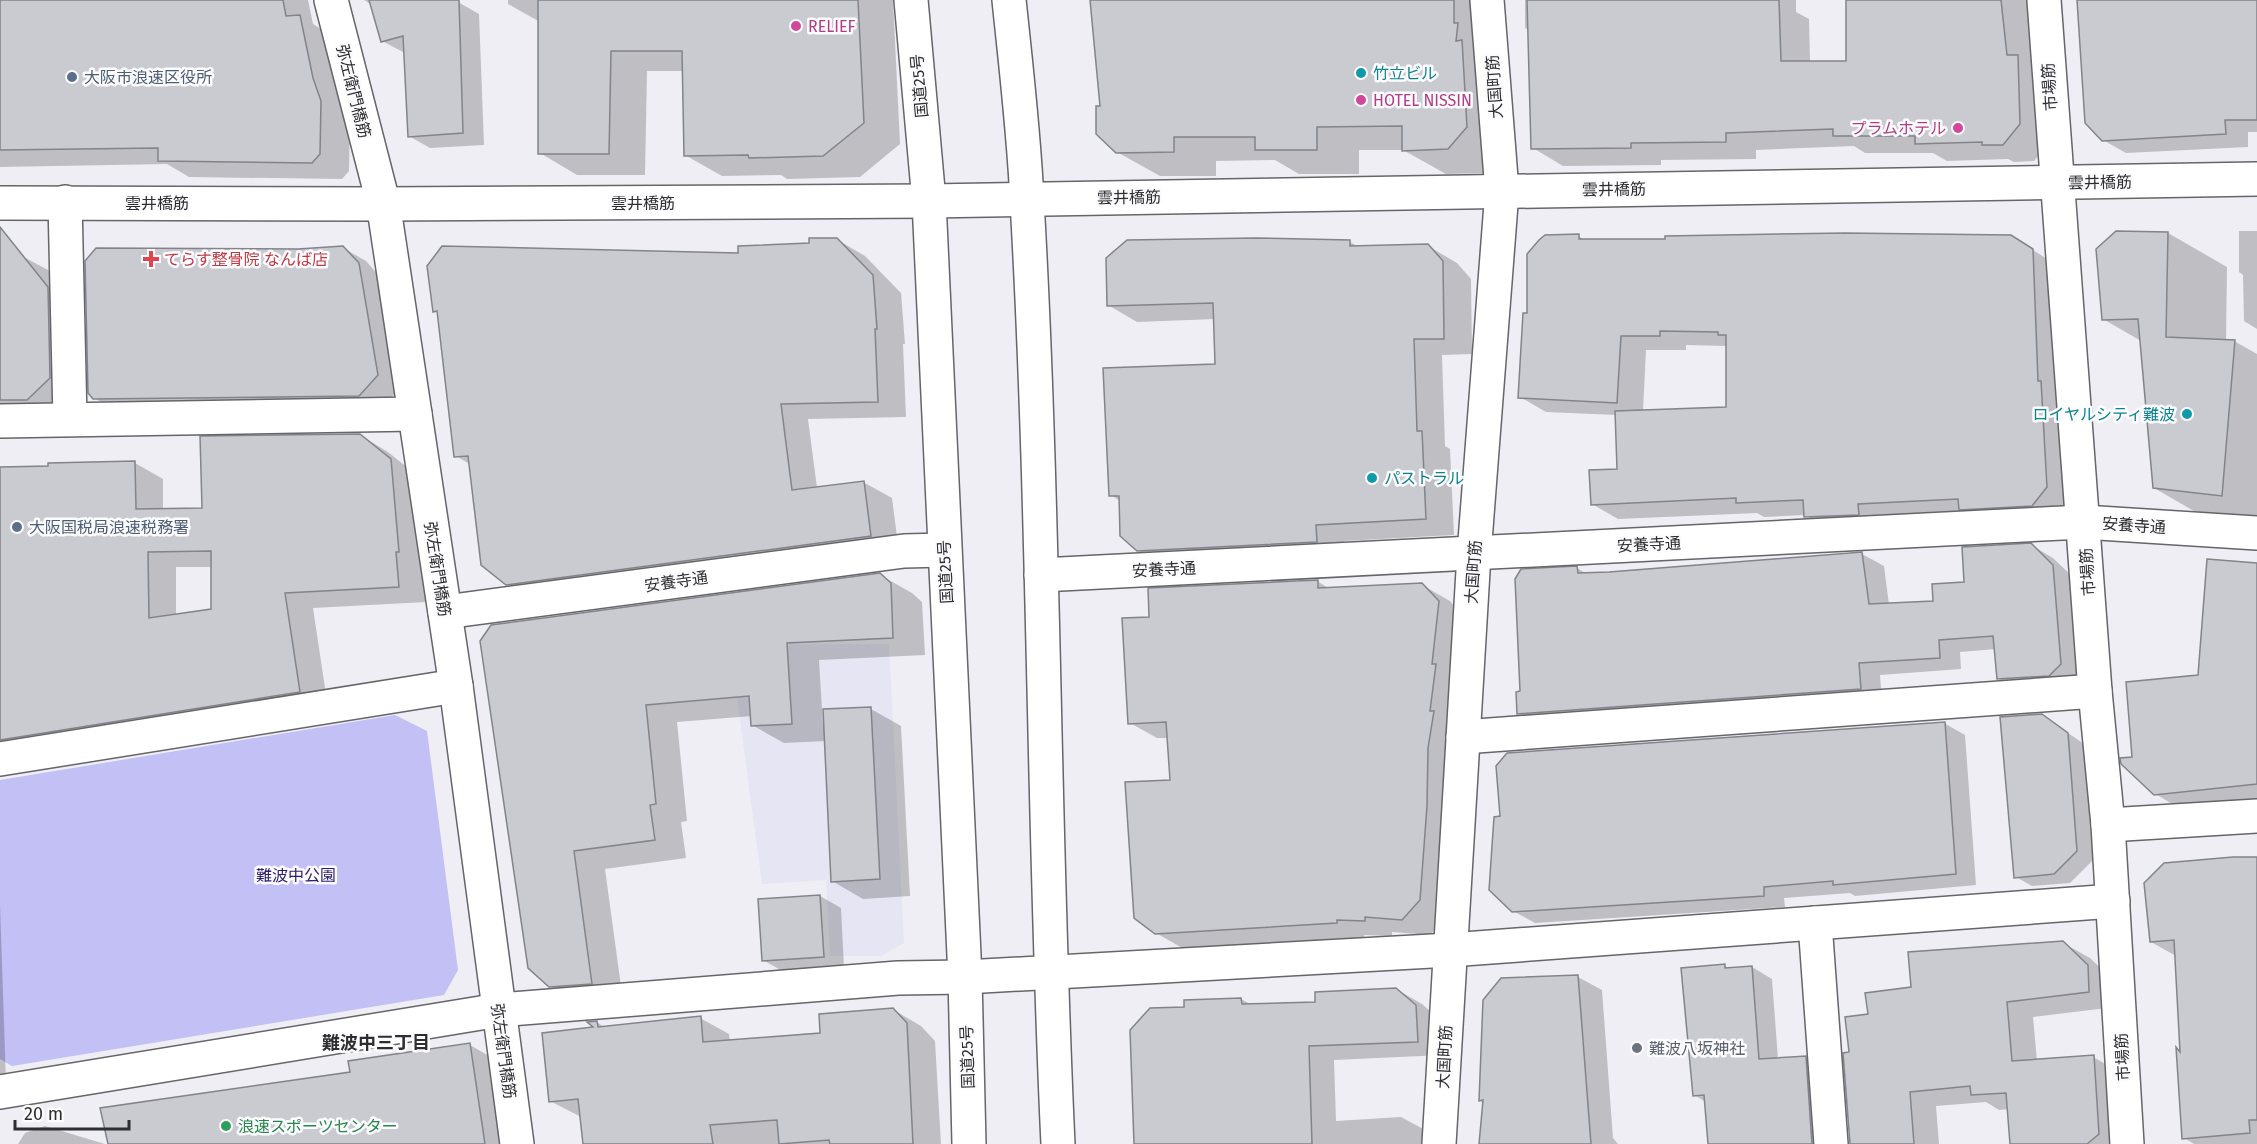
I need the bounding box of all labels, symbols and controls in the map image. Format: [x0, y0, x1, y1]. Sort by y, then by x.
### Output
place label: RELIEF [808, 17, 855, 36]
marker: RELIEF [789, 19, 803, 33]
street label: 弥左衛門橋筋 [333, 42, 374, 140]
street label: 国道25号 [907, 53, 932, 119]
street label: 大国町筋 [1483, 54, 1506, 120]
street label: 市場筋 [2038, 62, 2061, 112]
place label: 竹立ビル [1373, 64, 1437, 83]
marker: 竹立ビル [1354, 66, 1368, 80]
place label: 大阪市浪速区役所 [84, 68, 212, 87]
marker: 大阪市浪速区役所 [65, 70, 79, 84]
place label: HOTEL NISSIN [1373, 91, 1472, 110]
marker: HOTEL NISSIN [1354, 93, 1368, 107]
place label: プラムホテル [1850, 119, 1946, 138]
marker: プラムホテル [1951, 121, 1965, 135]
street label: 雲井橋筋 [2068, 172, 2132, 193]
street label: 雲井橋筋 [1582, 179, 1646, 200]
street label: 雲井橋筋 [1097, 187, 1161, 208]
street label: 雲井橋筋 [125, 194, 189, 213]
street label: 雲井橋筋 [611, 194, 675, 213]
marker: てらす整骨院 なんば店 [142, 250, 160, 268]
place label: てらす整骨院 なんば店 [164, 250, 328, 269]
place label: ロイヤルシティ難波 [2032, 405, 2175, 424]
marker: ロイヤルシティ難波 [2180, 407, 2194, 421]
place label: パストラル [1384, 469, 1464, 488]
marker: パストラル [1365, 471, 1379, 485]
street label: 安養寺通 [2101, 514, 2167, 537]
place label: 大阪国税局浪速税務署 [29, 518, 189, 537]
marker: 大阪国税局浪速税務署 [10, 520, 24, 534]
street label: 弥左衛門橋筋 [421, 520, 454, 618]
street label: 安養寺通 [1617, 533, 1681, 556]
street label: 大国町筋 [1462, 539, 1485, 605]
street label: 国道25号 [934, 540, 957, 604]
street label: 市場筋 [2076, 547, 2099, 597]
street label: 安養寺通 [1132, 558, 1196, 581]
street label: 安養寺通 [643, 568, 709, 595]
park label: 難波中公園 [256, 866, 336, 885]
street label: 弥左衛門橋筋 [487, 1002, 520, 1100]
street label: 国道25号 [957, 1025, 978, 1089]
street label: 大国町筋 [1433, 1025, 1456, 1089]
district label: 難波中三丁目 [322, 1032, 430, 1054]
street label: 市場筋 [2112, 1033, 2133, 1081]
place label: 難波八坂神社 [1649, 1039, 1745, 1058]
marker: 難波八坂神社 [1630, 1041, 1644, 1055]
scale bar [15, 1093, 129, 1131]
text: 20 m [24, 1103, 63, 1125]
place label: 浪速スポーツセンター [238, 1117, 398, 1136]
marker: 浪速スポーツセンター [219, 1119, 233, 1133]

